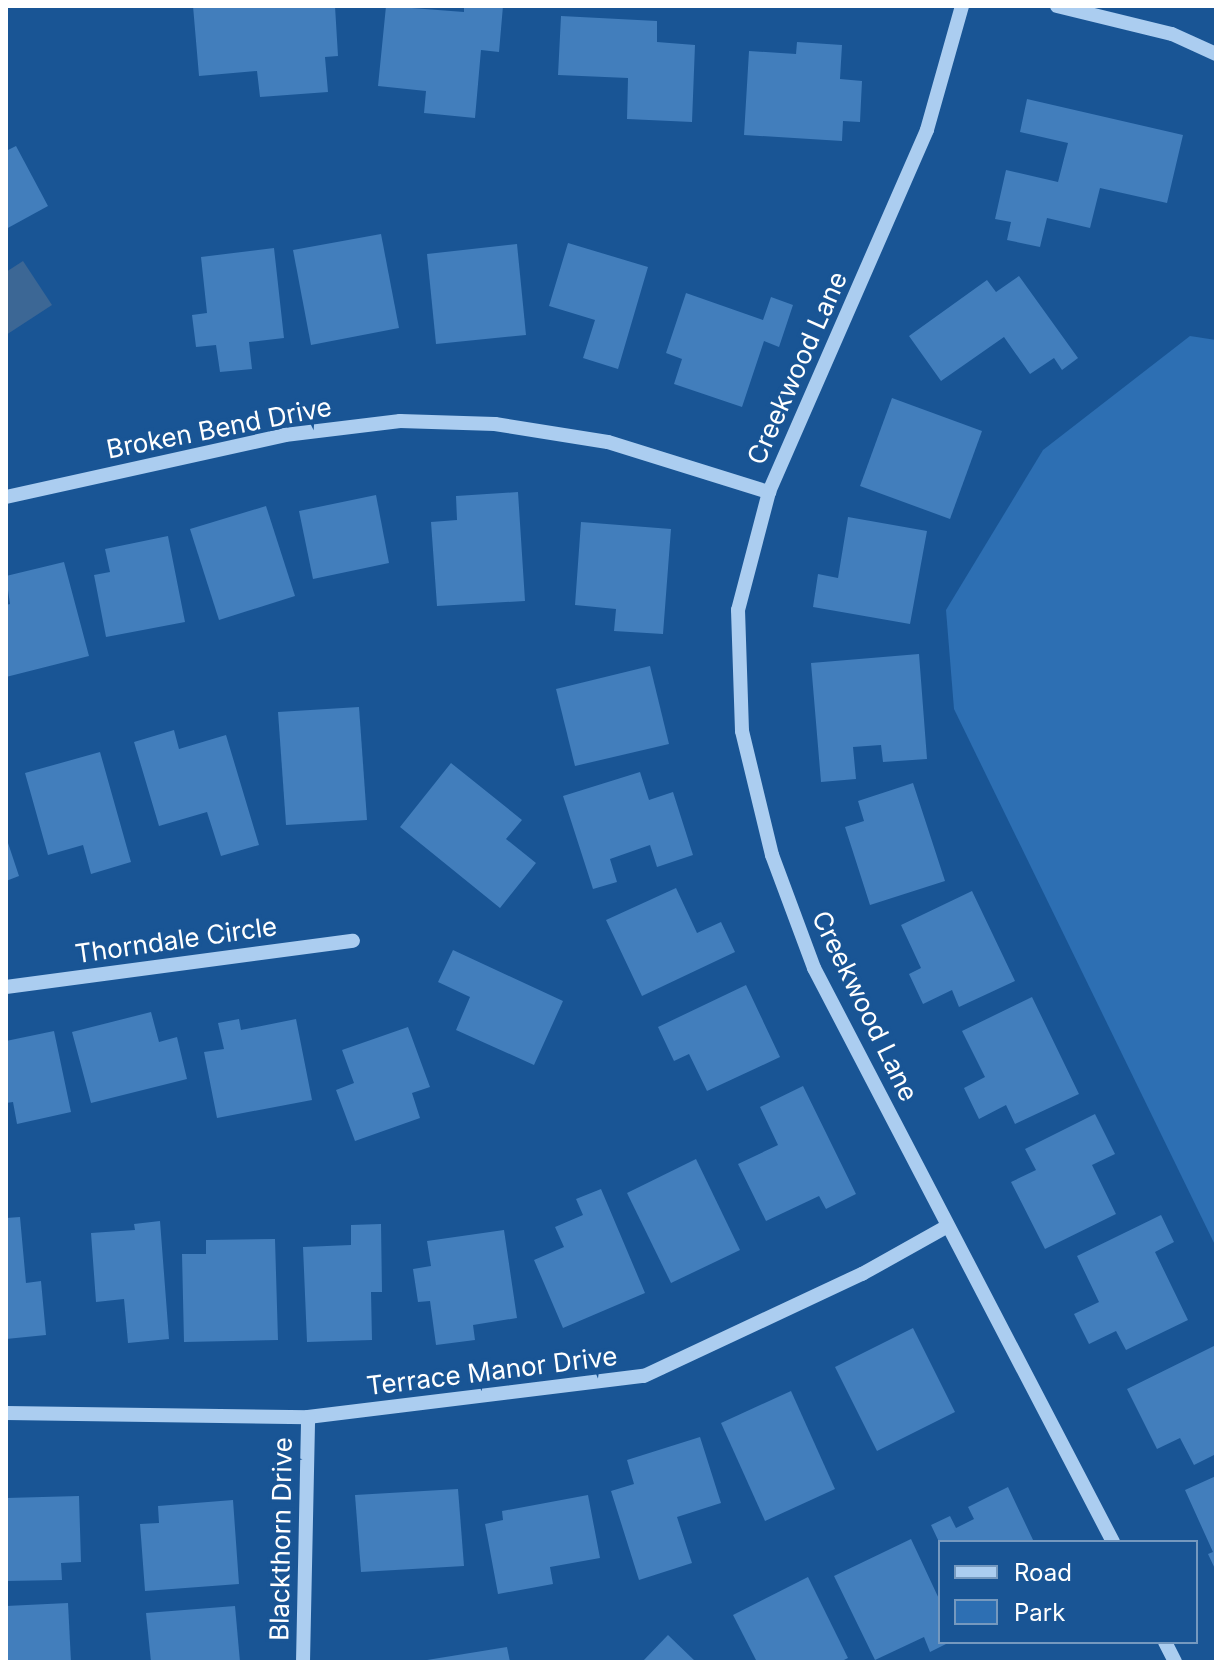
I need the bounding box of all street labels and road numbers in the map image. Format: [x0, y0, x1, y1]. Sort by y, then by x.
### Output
street label: Creekwood Lane [740, 267, 854, 469]
street label: Broken Bend Drive [104, 391, 334, 465]
street label: Creekwood Lane [805, 906, 925, 1106]
street label: Thorndale Circle [73, 910, 279, 970]
street label: Terrace Manor Drive [365, 1340, 619, 1402]
street label: Blackthorn Drive [264, 1437, 298, 1641]

